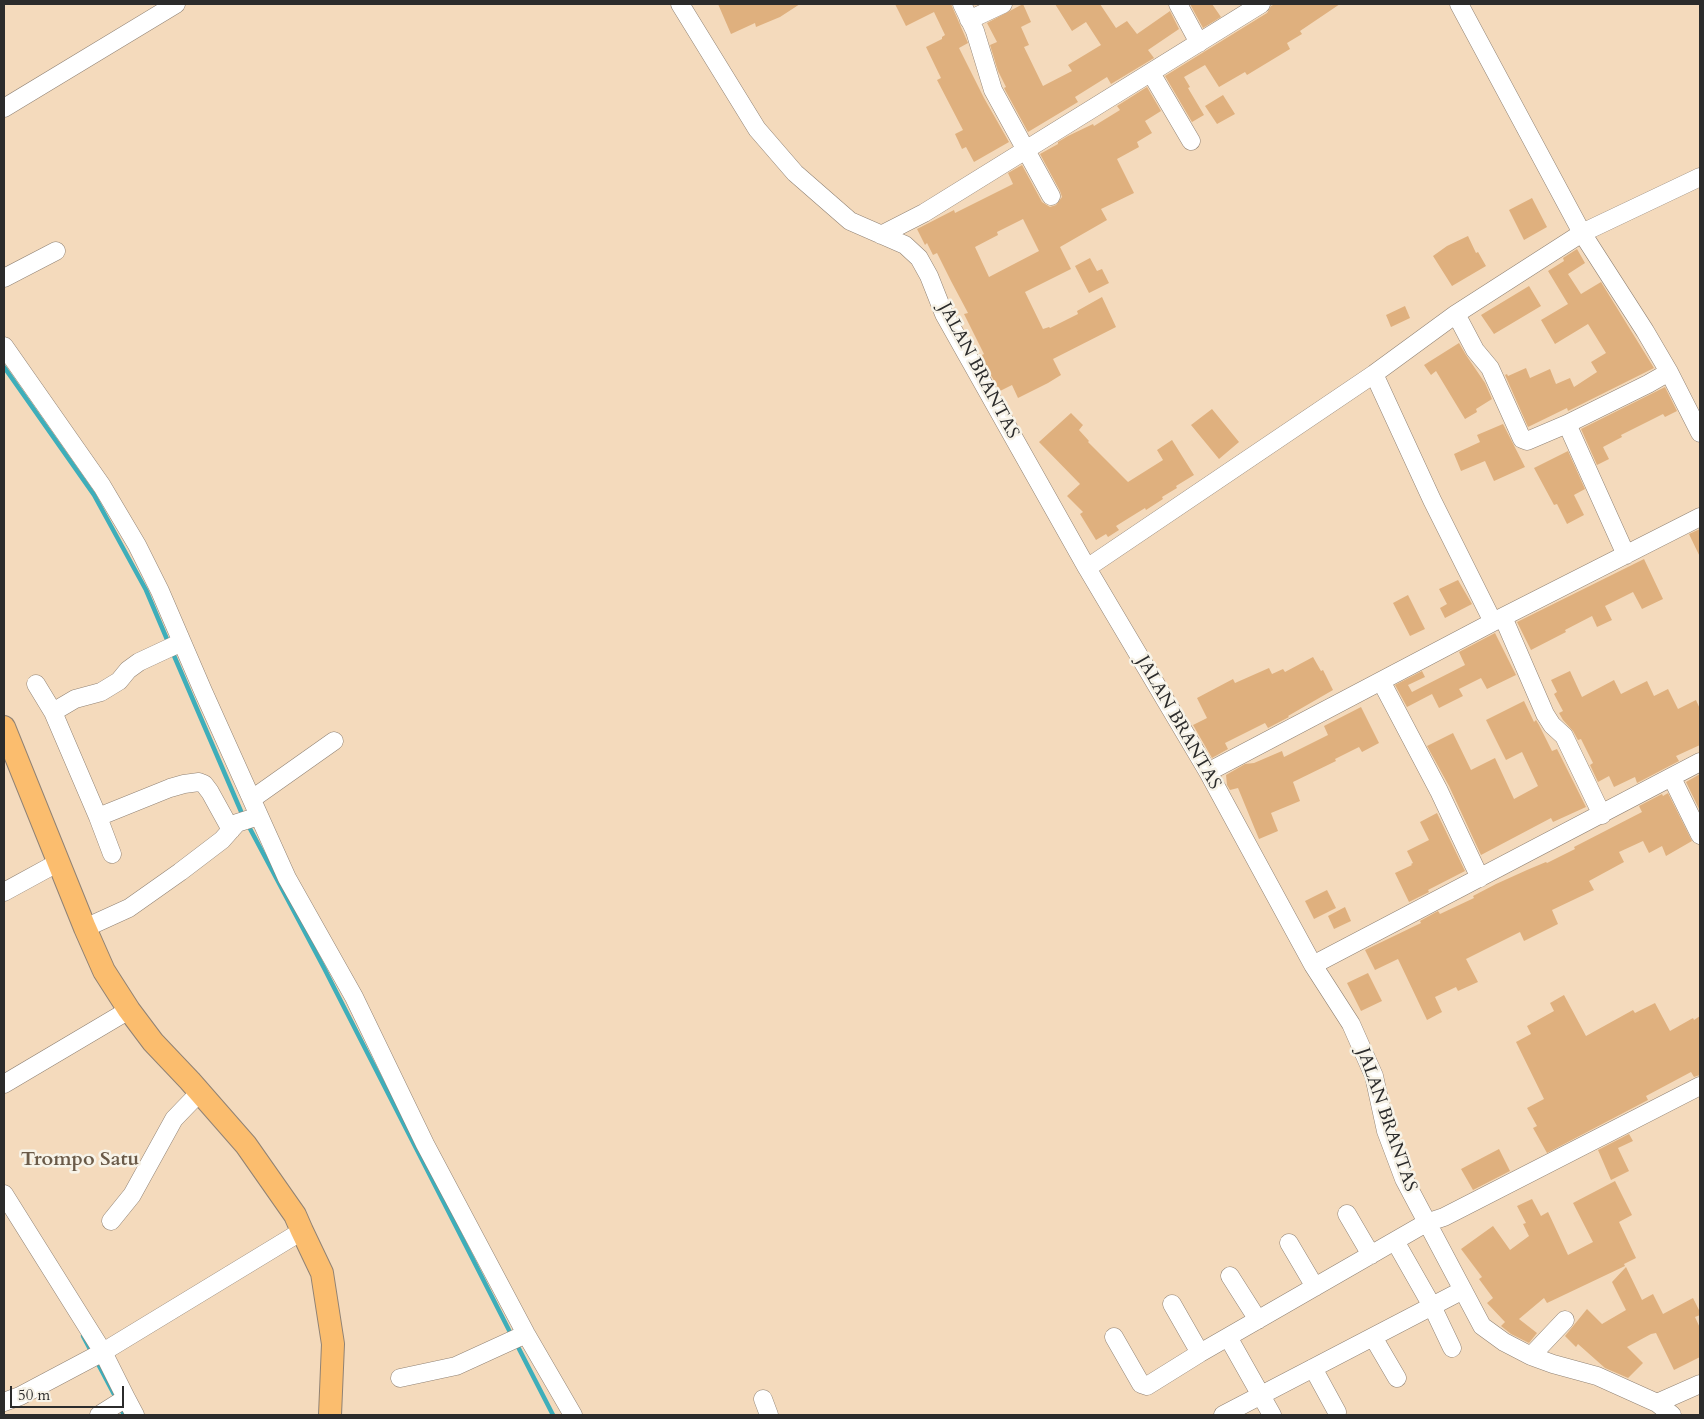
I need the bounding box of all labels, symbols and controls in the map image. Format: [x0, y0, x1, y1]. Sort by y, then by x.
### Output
street label: JALAN BRANTAS [933, 299, 1023, 443]
street label: JALAN BRANTAS [1131, 652, 1225, 794]
street label: JALAN BRANTAS [1351, 1045, 1421, 1195]
district label: Trompo Satu [21, 1148, 139, 1172]
scale bar [12, 1376, 126, 1408]
text: 50 m [18, 1385, 50, 1405]

